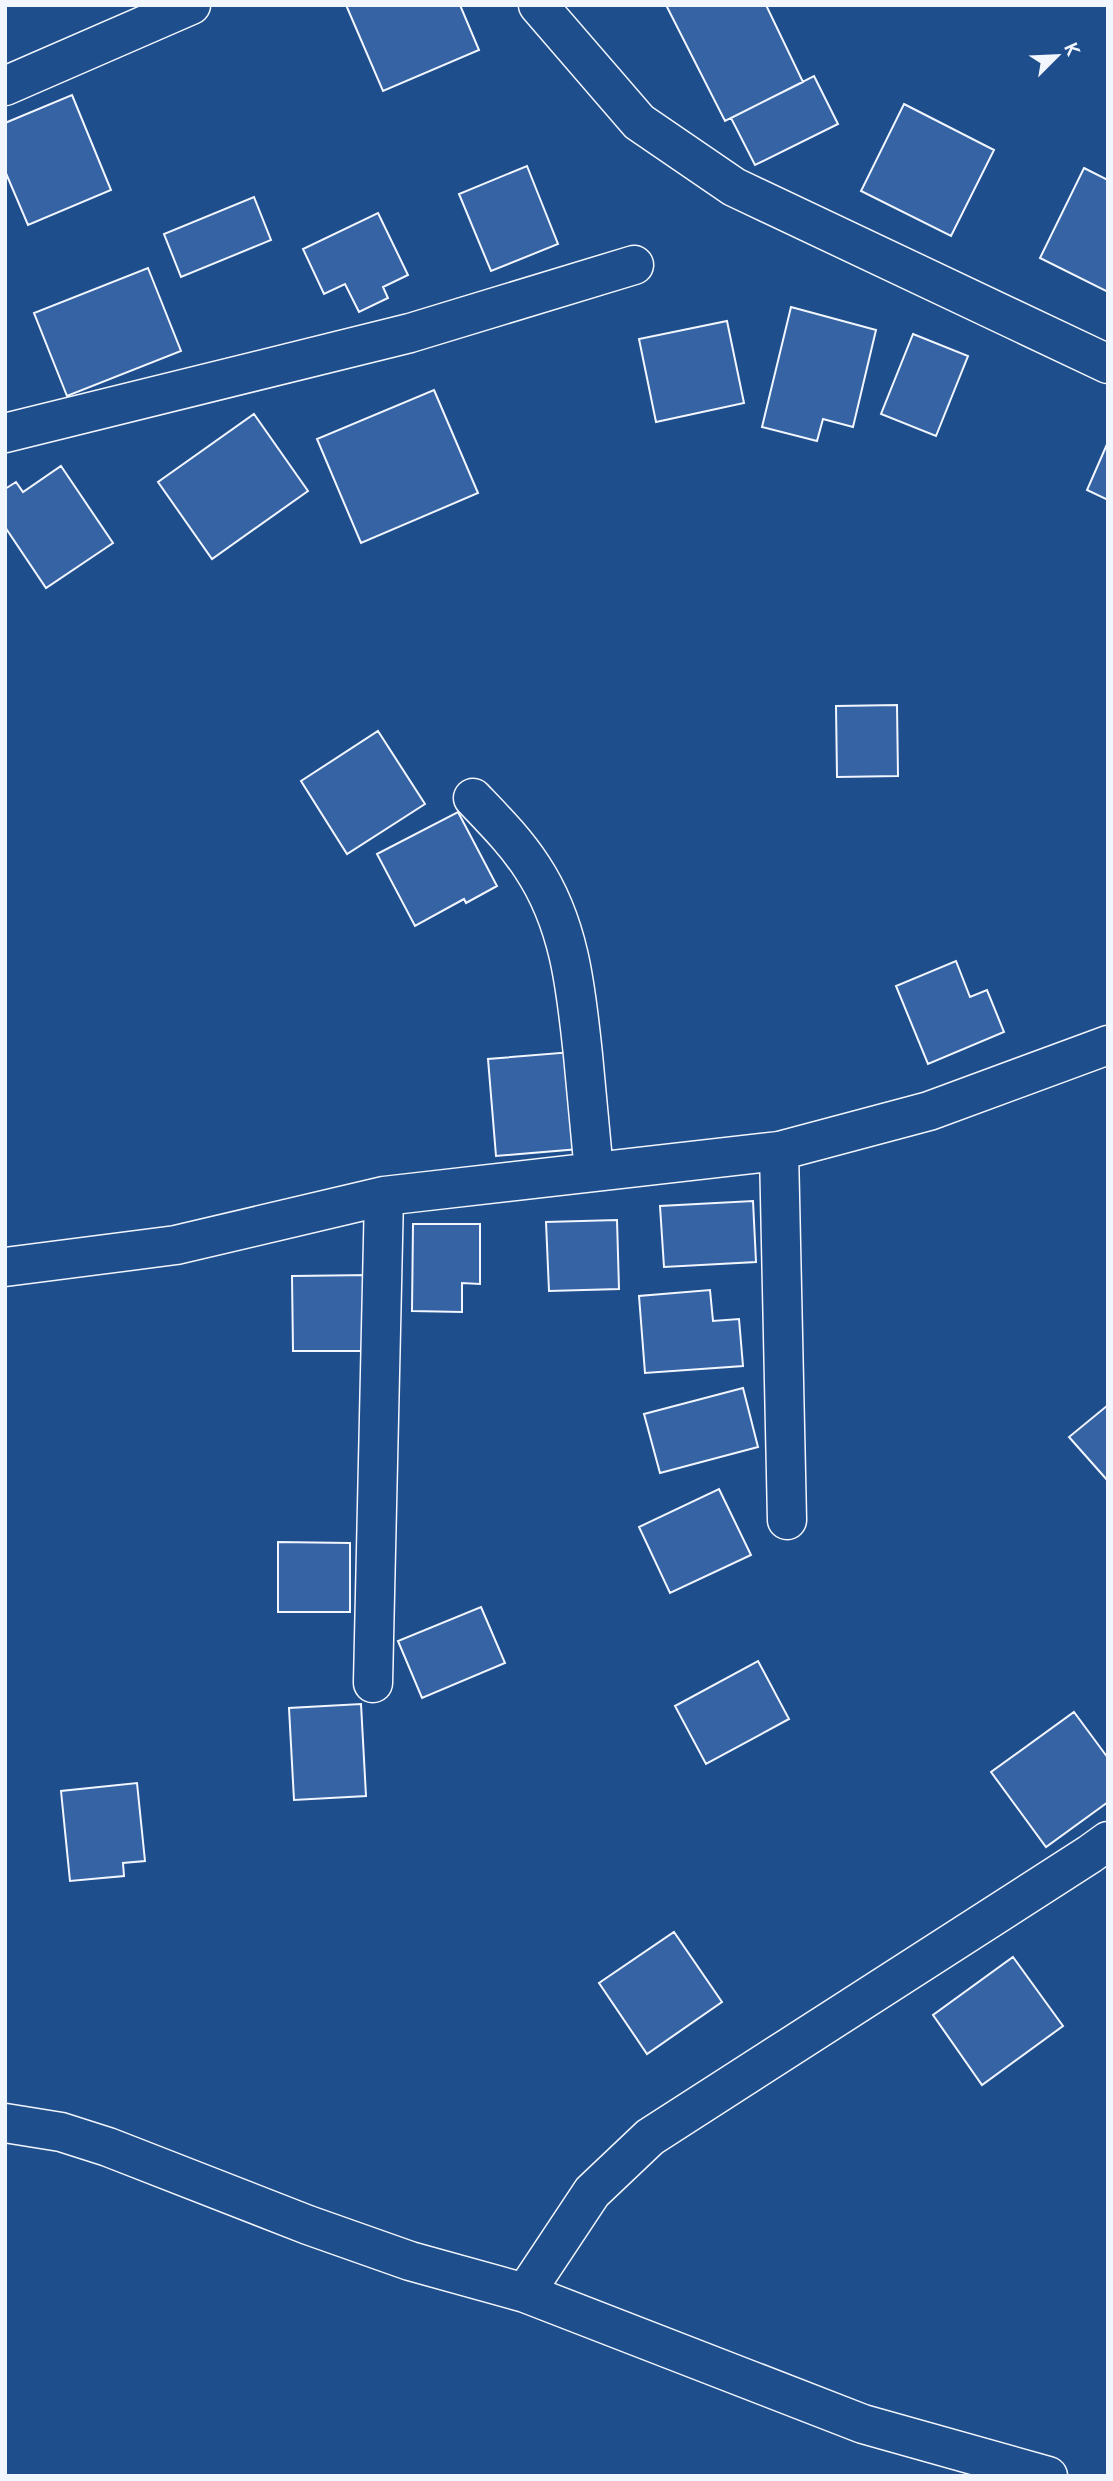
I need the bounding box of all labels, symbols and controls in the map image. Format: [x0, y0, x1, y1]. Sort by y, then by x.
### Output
north arrow [1022, 21, 1092, 91]
text: K [1058, 39, 1086, 60]

